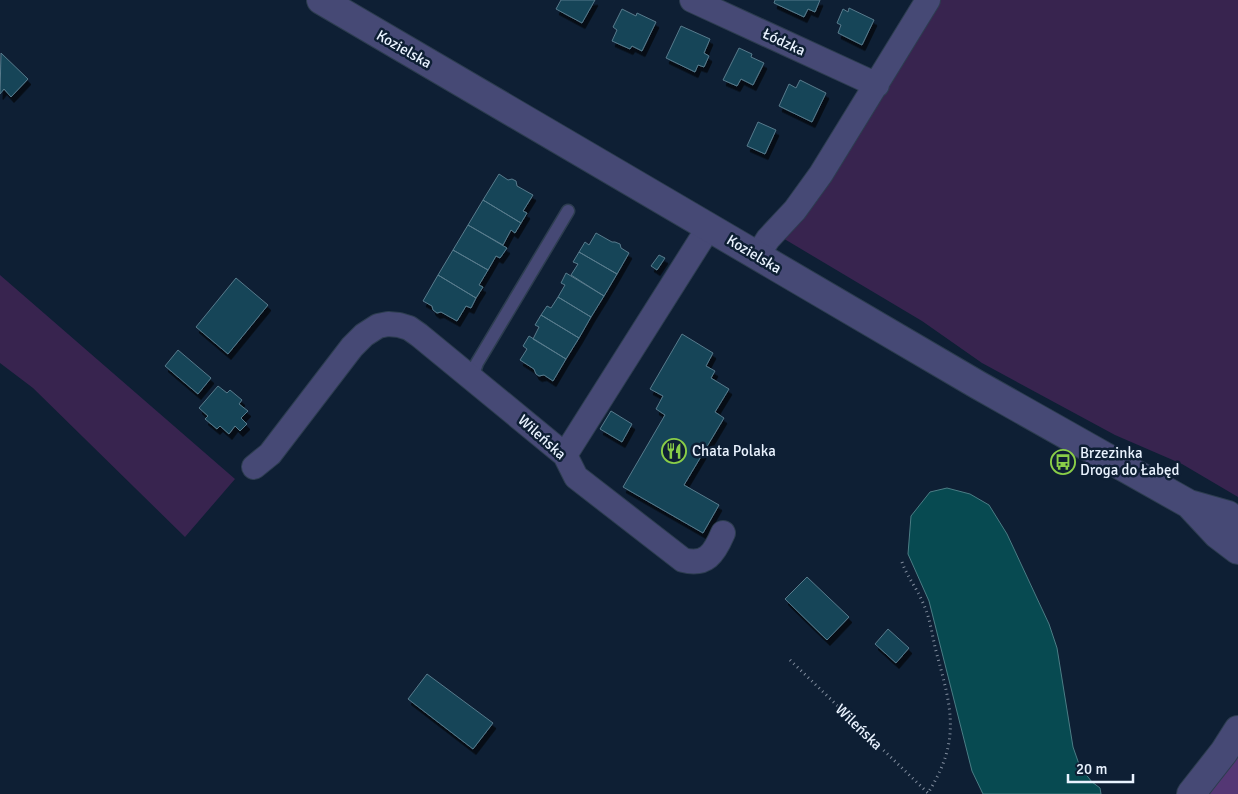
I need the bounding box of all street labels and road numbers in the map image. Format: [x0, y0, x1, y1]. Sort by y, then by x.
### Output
street label: Łódzka [760, 24, 808, 60]
street label: Kozielska [373, 26, 435, 72]
street label: Kozielska [723, 231, 785, 277]
street label: Wileńska [514, 411, 570, 463]
street label: Wileńska [832, 700, 886, 754]

